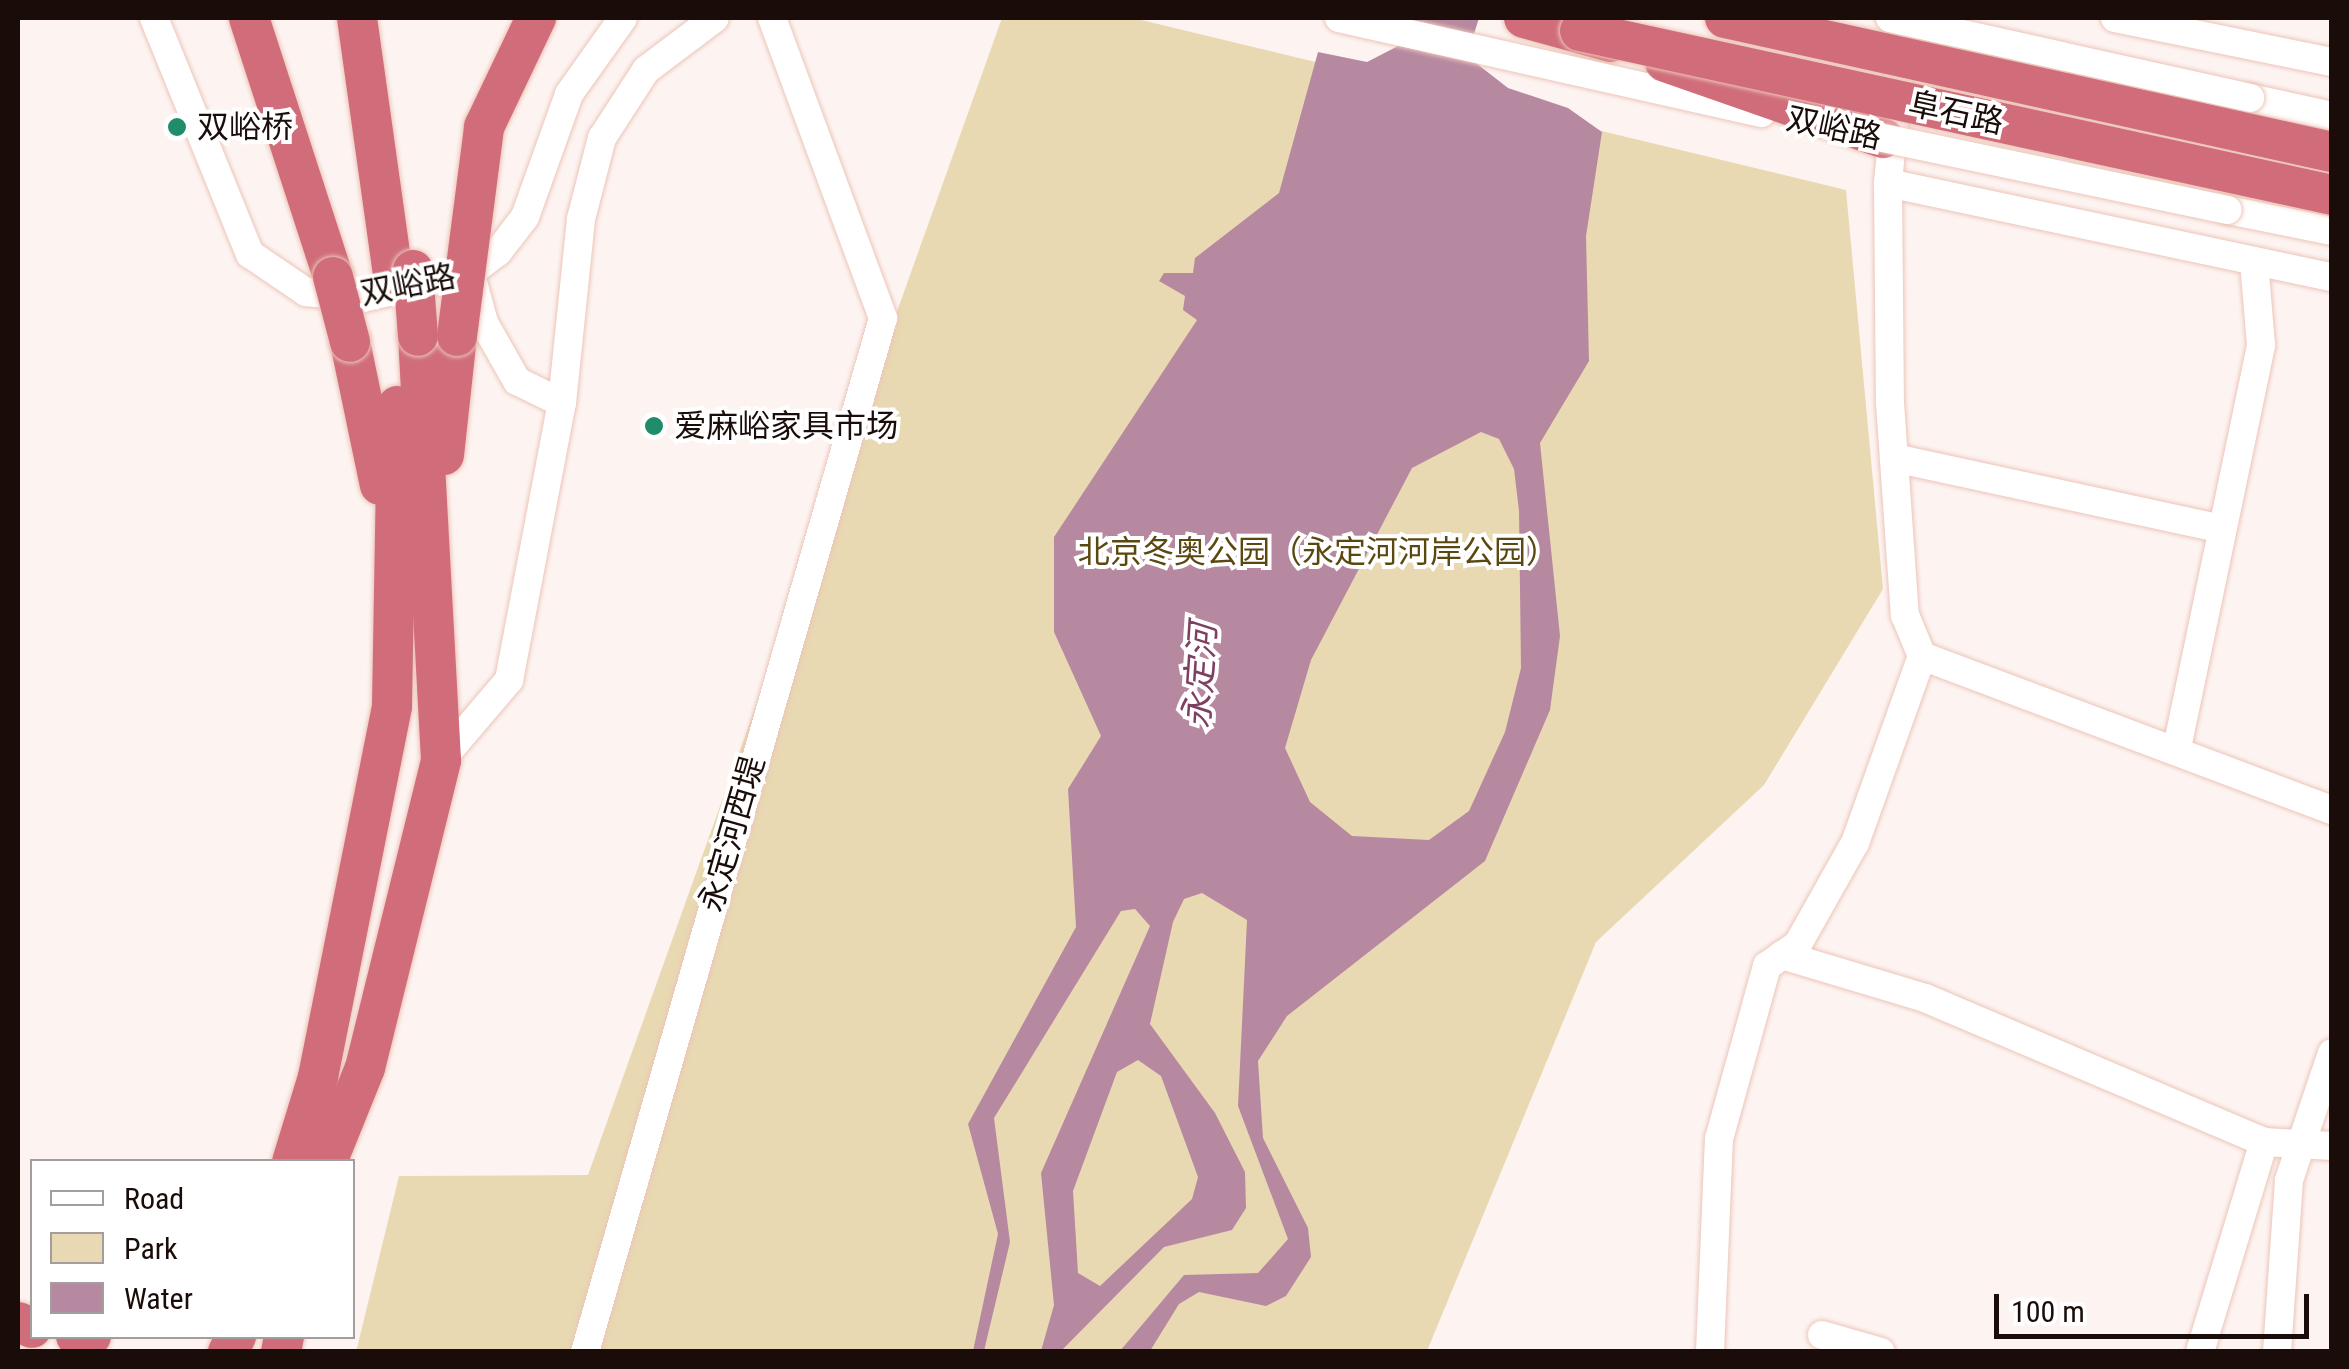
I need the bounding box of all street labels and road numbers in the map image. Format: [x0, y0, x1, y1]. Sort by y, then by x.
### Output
street label: 阜石路 [1905, 84, 2007, 142]
street label: 双峪路 [1783, 99, 1885, 157]
street label: 双峪路 [357, 257, 459, 313]
street label: 永定河西堤 [691, 752, 773, 916]

